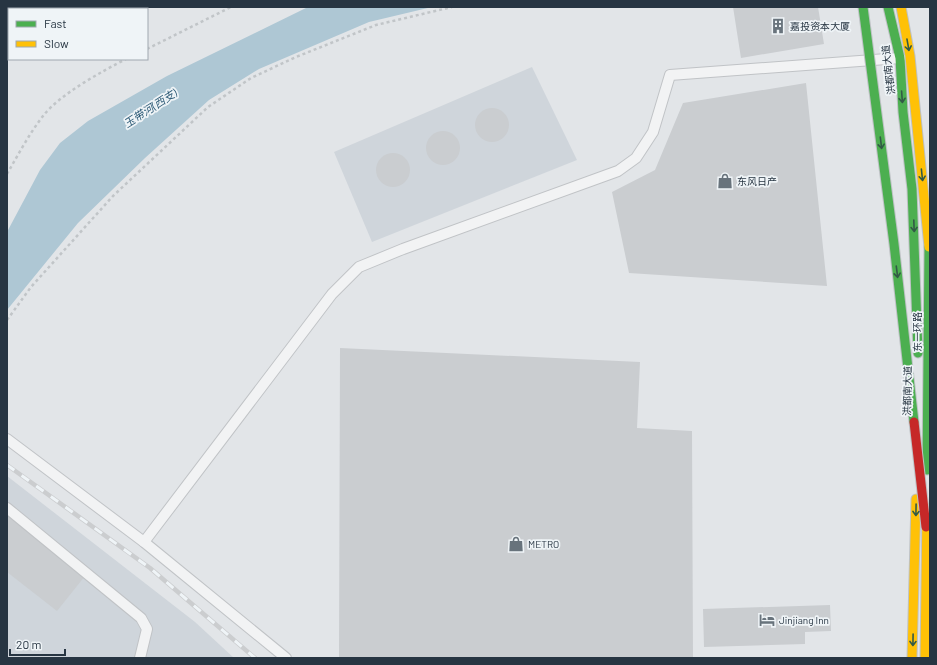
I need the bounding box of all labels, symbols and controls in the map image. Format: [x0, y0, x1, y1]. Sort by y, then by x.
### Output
legend [8, 8, 148, 60]
text: Fast [44, 16, 67, 30]
building icon: 嘉投资本大厦 [769, 17, 787, 35]
place label: 嘉投资本大厦 [790, 20, 850, 32]
text: Slow [44, 36, 69, 50]
one-way arrow [904, 38, 912, 51]
street label: 洪都南大道 [879, 44, 897, 96]
water label: 玉带河(西支) [121, 85, 180, 130]
one-way arrow [899, 90, 906, 103]
one-way arrow [877, 136, 885, 149]
one-way arrow [918, 168, 926, 181]
shop icon: 东风日产 [716, 172, 734, 190]
place label: 东风日产 [737, 175, 777, 187]
one-way arrow [910, 219, 918, 232]
one-way arrow [893, 265, 901, 278]
street label: 东一环路 [911, 312, 923, 352]
street label: 洪都南大道 [901, 366, 913, 416]
one-way arrow [912, 503, 919, 516]
shop icon: METRO [507, 535, 525, 553]
place label: METRO [528, 538, 559, 550]
hotel icon: Jinjiang Inn [758, 611, 776, 629]
place label: Jinjiang Inn [779, 614, 829, 626]
scale bar [10, 631, 65, 657]
one-way arrow [909, 633, 916, 646]
text: 20 m [16, 637, 42, 651]

